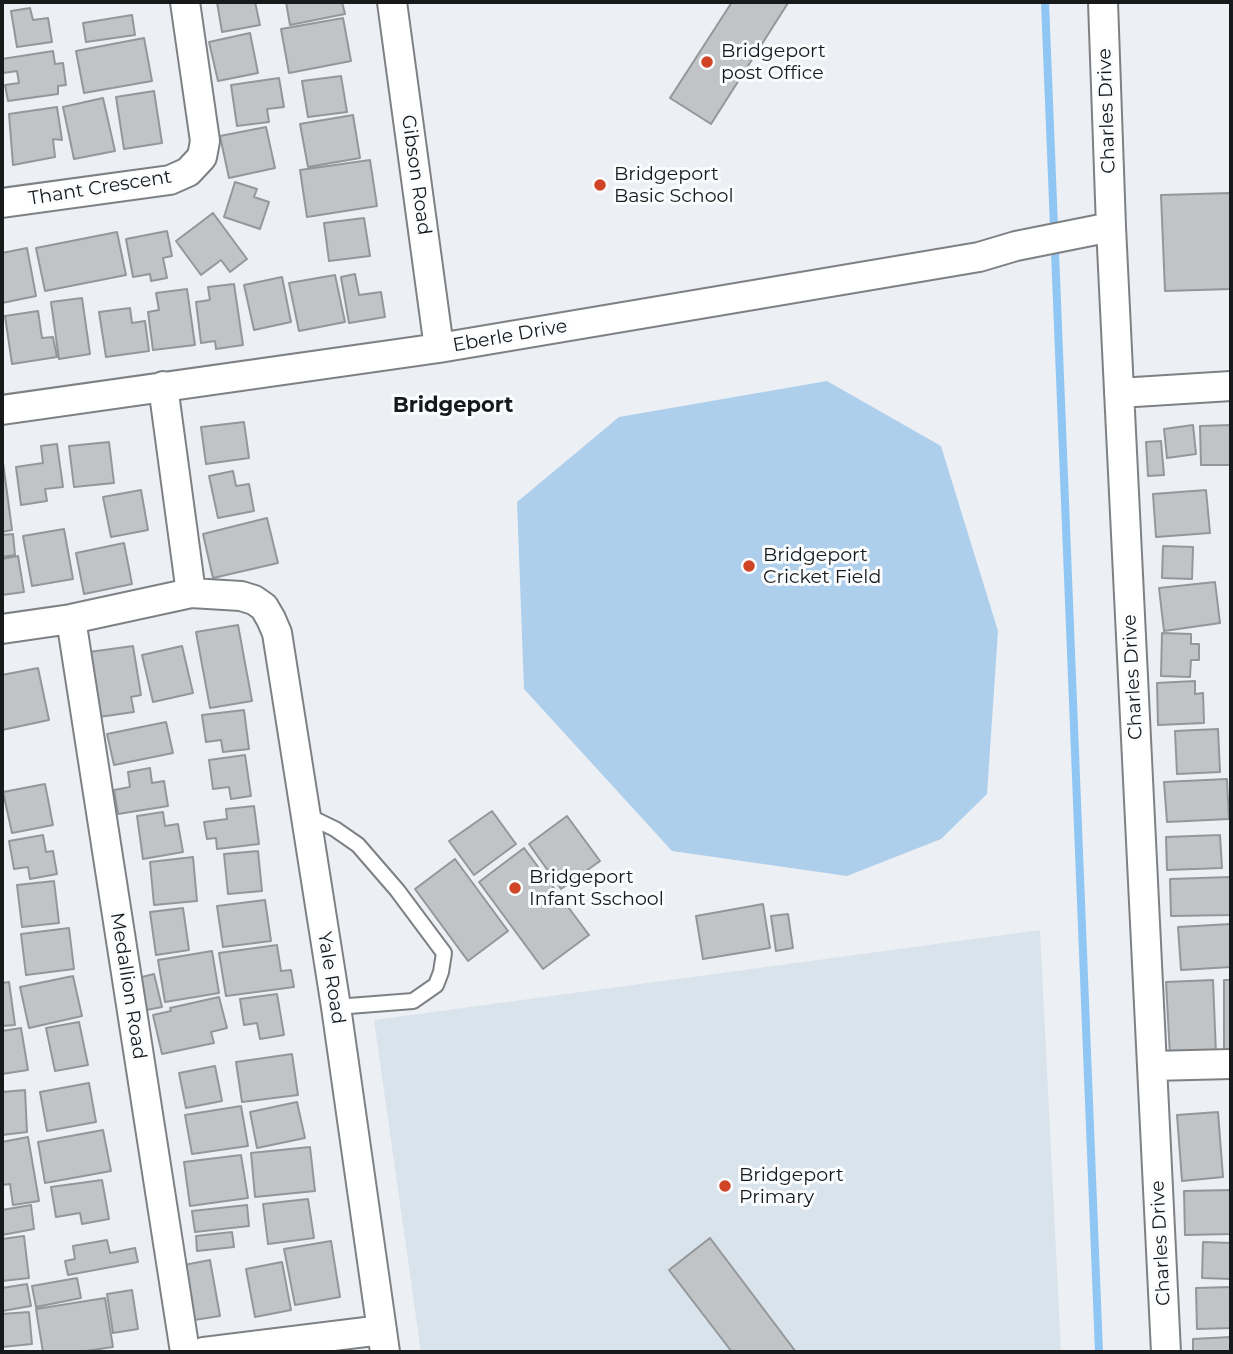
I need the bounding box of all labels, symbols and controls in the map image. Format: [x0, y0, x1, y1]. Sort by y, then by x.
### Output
place label: Bridgeport post Office [721, 40, 826, 84]
street label: Charles Drive [1093, 48, 1121, 174]
marker: Bridgeport post Office [699, 54, 715, 70]
street label: Gibson Road [396, 113, 436, 237]
place label: Bridgeport Basic School [614, 163, 734, 207]
street label: Thant Crescent [27, 165, 173, 211]
marker: Bridgeport Basic School [592, 177, 608, 193]
street label: Eberle Drive [451, 315, 569, 357]
district label: Bridgeport [393, 393, 513, 419]
place label: Bridgeport Cricket Field [763, 544, 881, 588]
marker: Bridgeport Cricket Field [741, 558, 757, 574]
street label: Charles Drive [1118, 614, 1148, 740]
place label: Bridgeport Infant Sschool [529, 866, 664, 910]
marker: Bridgeport Infant Sschool [507, 880, 523, 896]
street label: Medallion Road [105, 911, 151, 1061]
street label: Yale Road [312, 930, 350, 1026]
place label: Bridgeport Primary [739, 1164, 844, 1208]
marker: Bridgeport Primary [717, 1178, 733, 1194]
street label: Charles Drive [1146, 1180, 1176, 1306]

